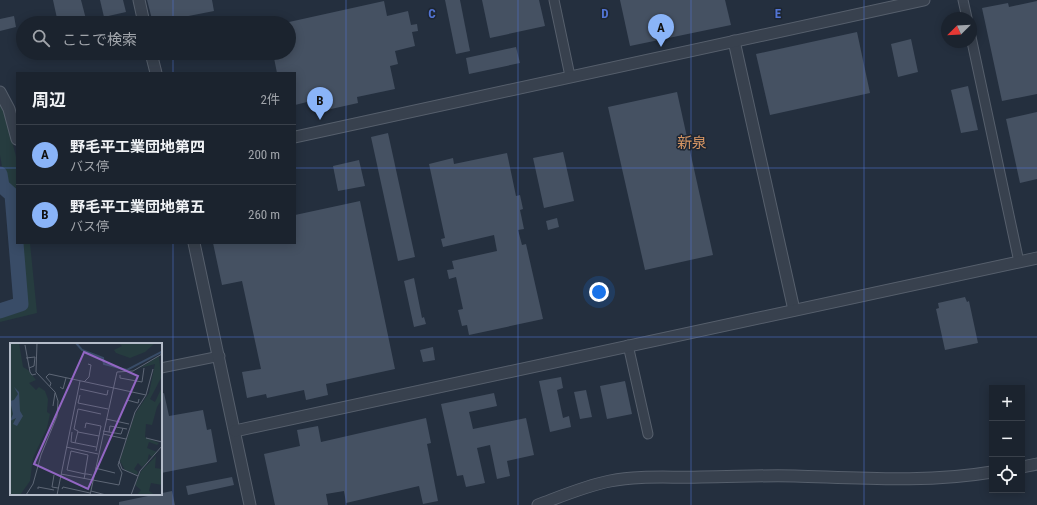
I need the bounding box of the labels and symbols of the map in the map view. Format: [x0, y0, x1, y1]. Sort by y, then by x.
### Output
text: C [428, 6, 436, 21]
text: D [601, 6, 609, 21]
text: E [775, 6, 782, 21]
north arrow [941, 12, 977, 48]
pin: A [648, 14, 674, 47]
pin: B [307, 87, 333, 120]
district label: 新泉 [677, 134, 707, 152]
your location [589, 282, 609, 302]
inset map [10, 343, 162, 495]

